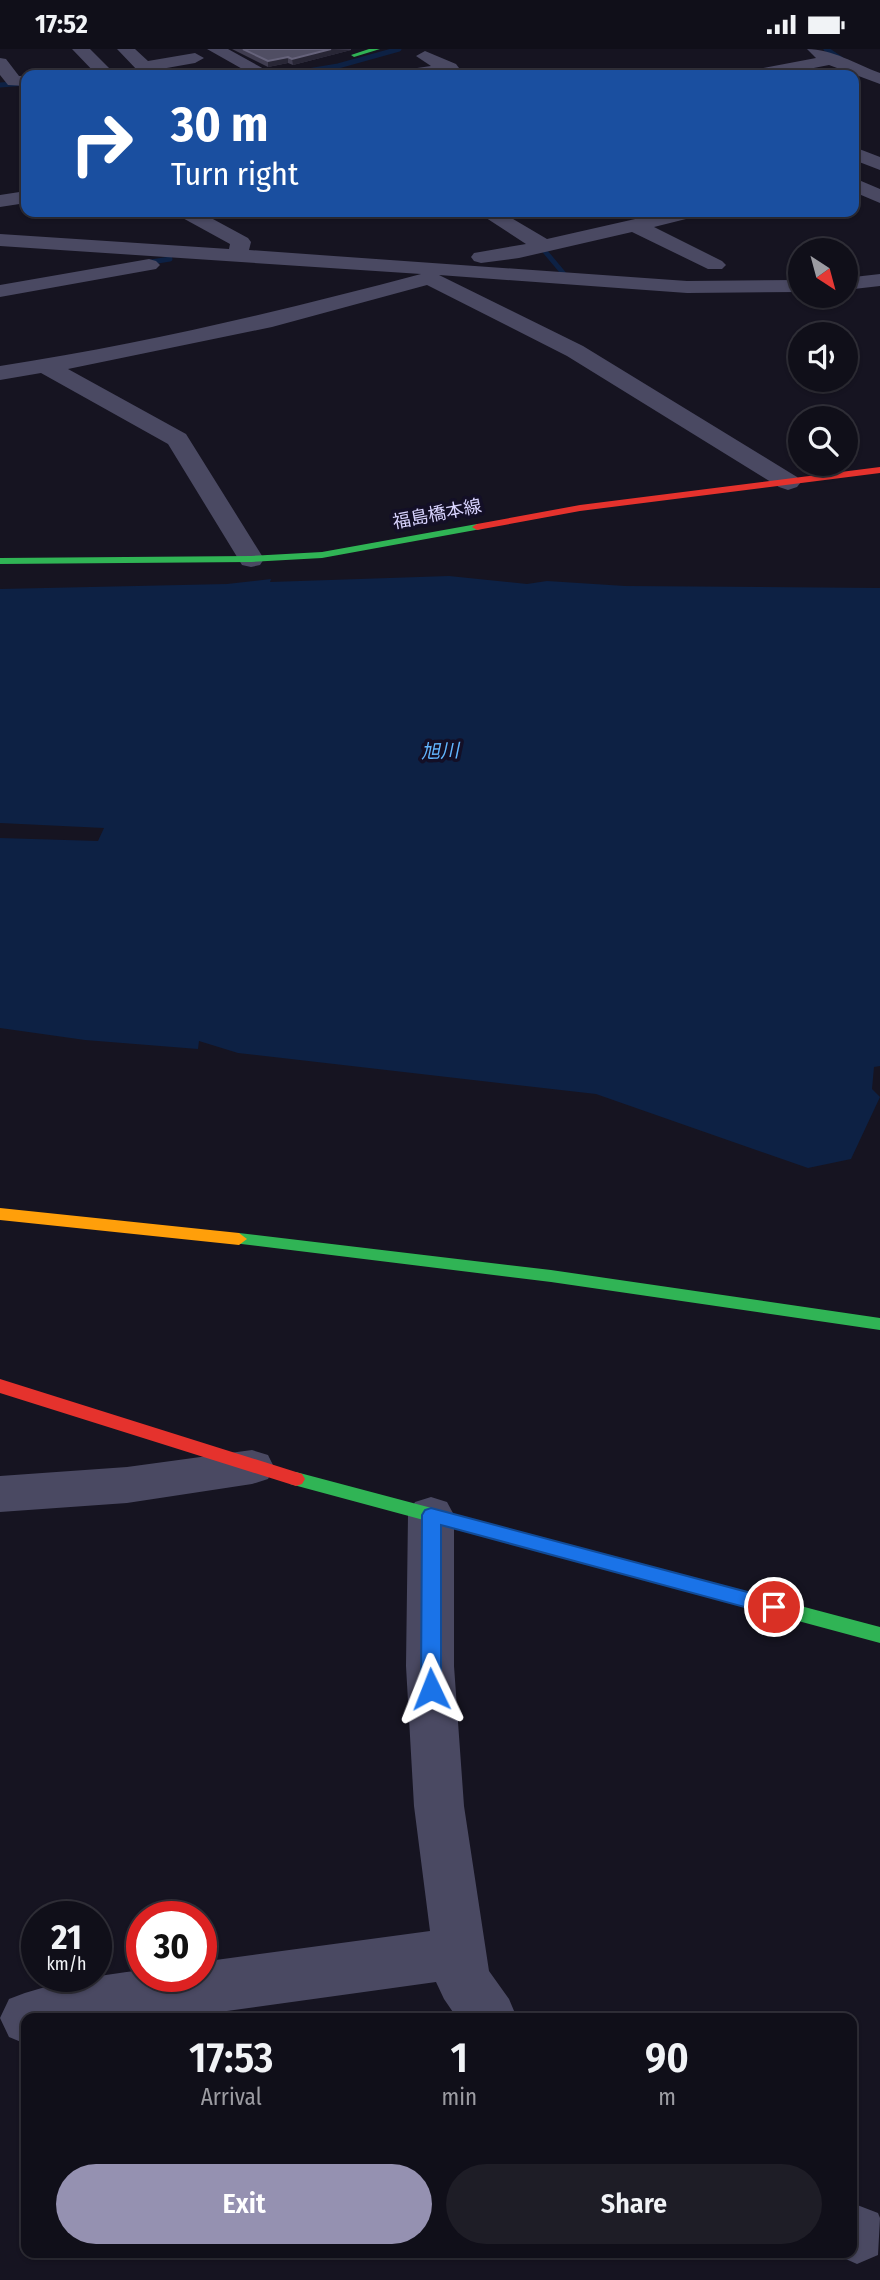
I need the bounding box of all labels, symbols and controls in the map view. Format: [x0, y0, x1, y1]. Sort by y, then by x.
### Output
text: 17:52 [35, 9, 88, 40]
text: 30 m [171, 95, 269, 154]
icon: right [56, 98, 147, 189]
text: Turn right [171, 155, 298, 193]
north arrow [788, 238, 858, 308]
map controls [788, 238, 858, 476]
button: sound [788, 322, 858, 392]
button: search [788, 406, 858, 476]
street label: 福島橋本線 [391, 495, 483, 533]
water label: 旭川 [421, 739, 461, 763]
pin [744, 1577, 804, 1637]
icon: arrive [755, 1588, 793, 1626]
position arrow [394, 1652, 468, 1726]
speed limit sign: 30 [126, 1901, 217, 1992]
text: 21 [51, 1916, 82, 1958]
text: km/h [46, 1953, 87, 1975]
text: 17:53 [189, 2033, 274, 2083]
text: 1 [451, 2033, 468, 2083]
text: 90 [645, 2033, 689, 2083]
text: Arrival [201, 2083, 262, 2111]
text: min [441, 2083, 477, 2111]
text: m [658, 2083, 676, 2111]
button: Exit [56, 2164, 432, 2244]
button: Share [446, 2164, 822, 2244]

